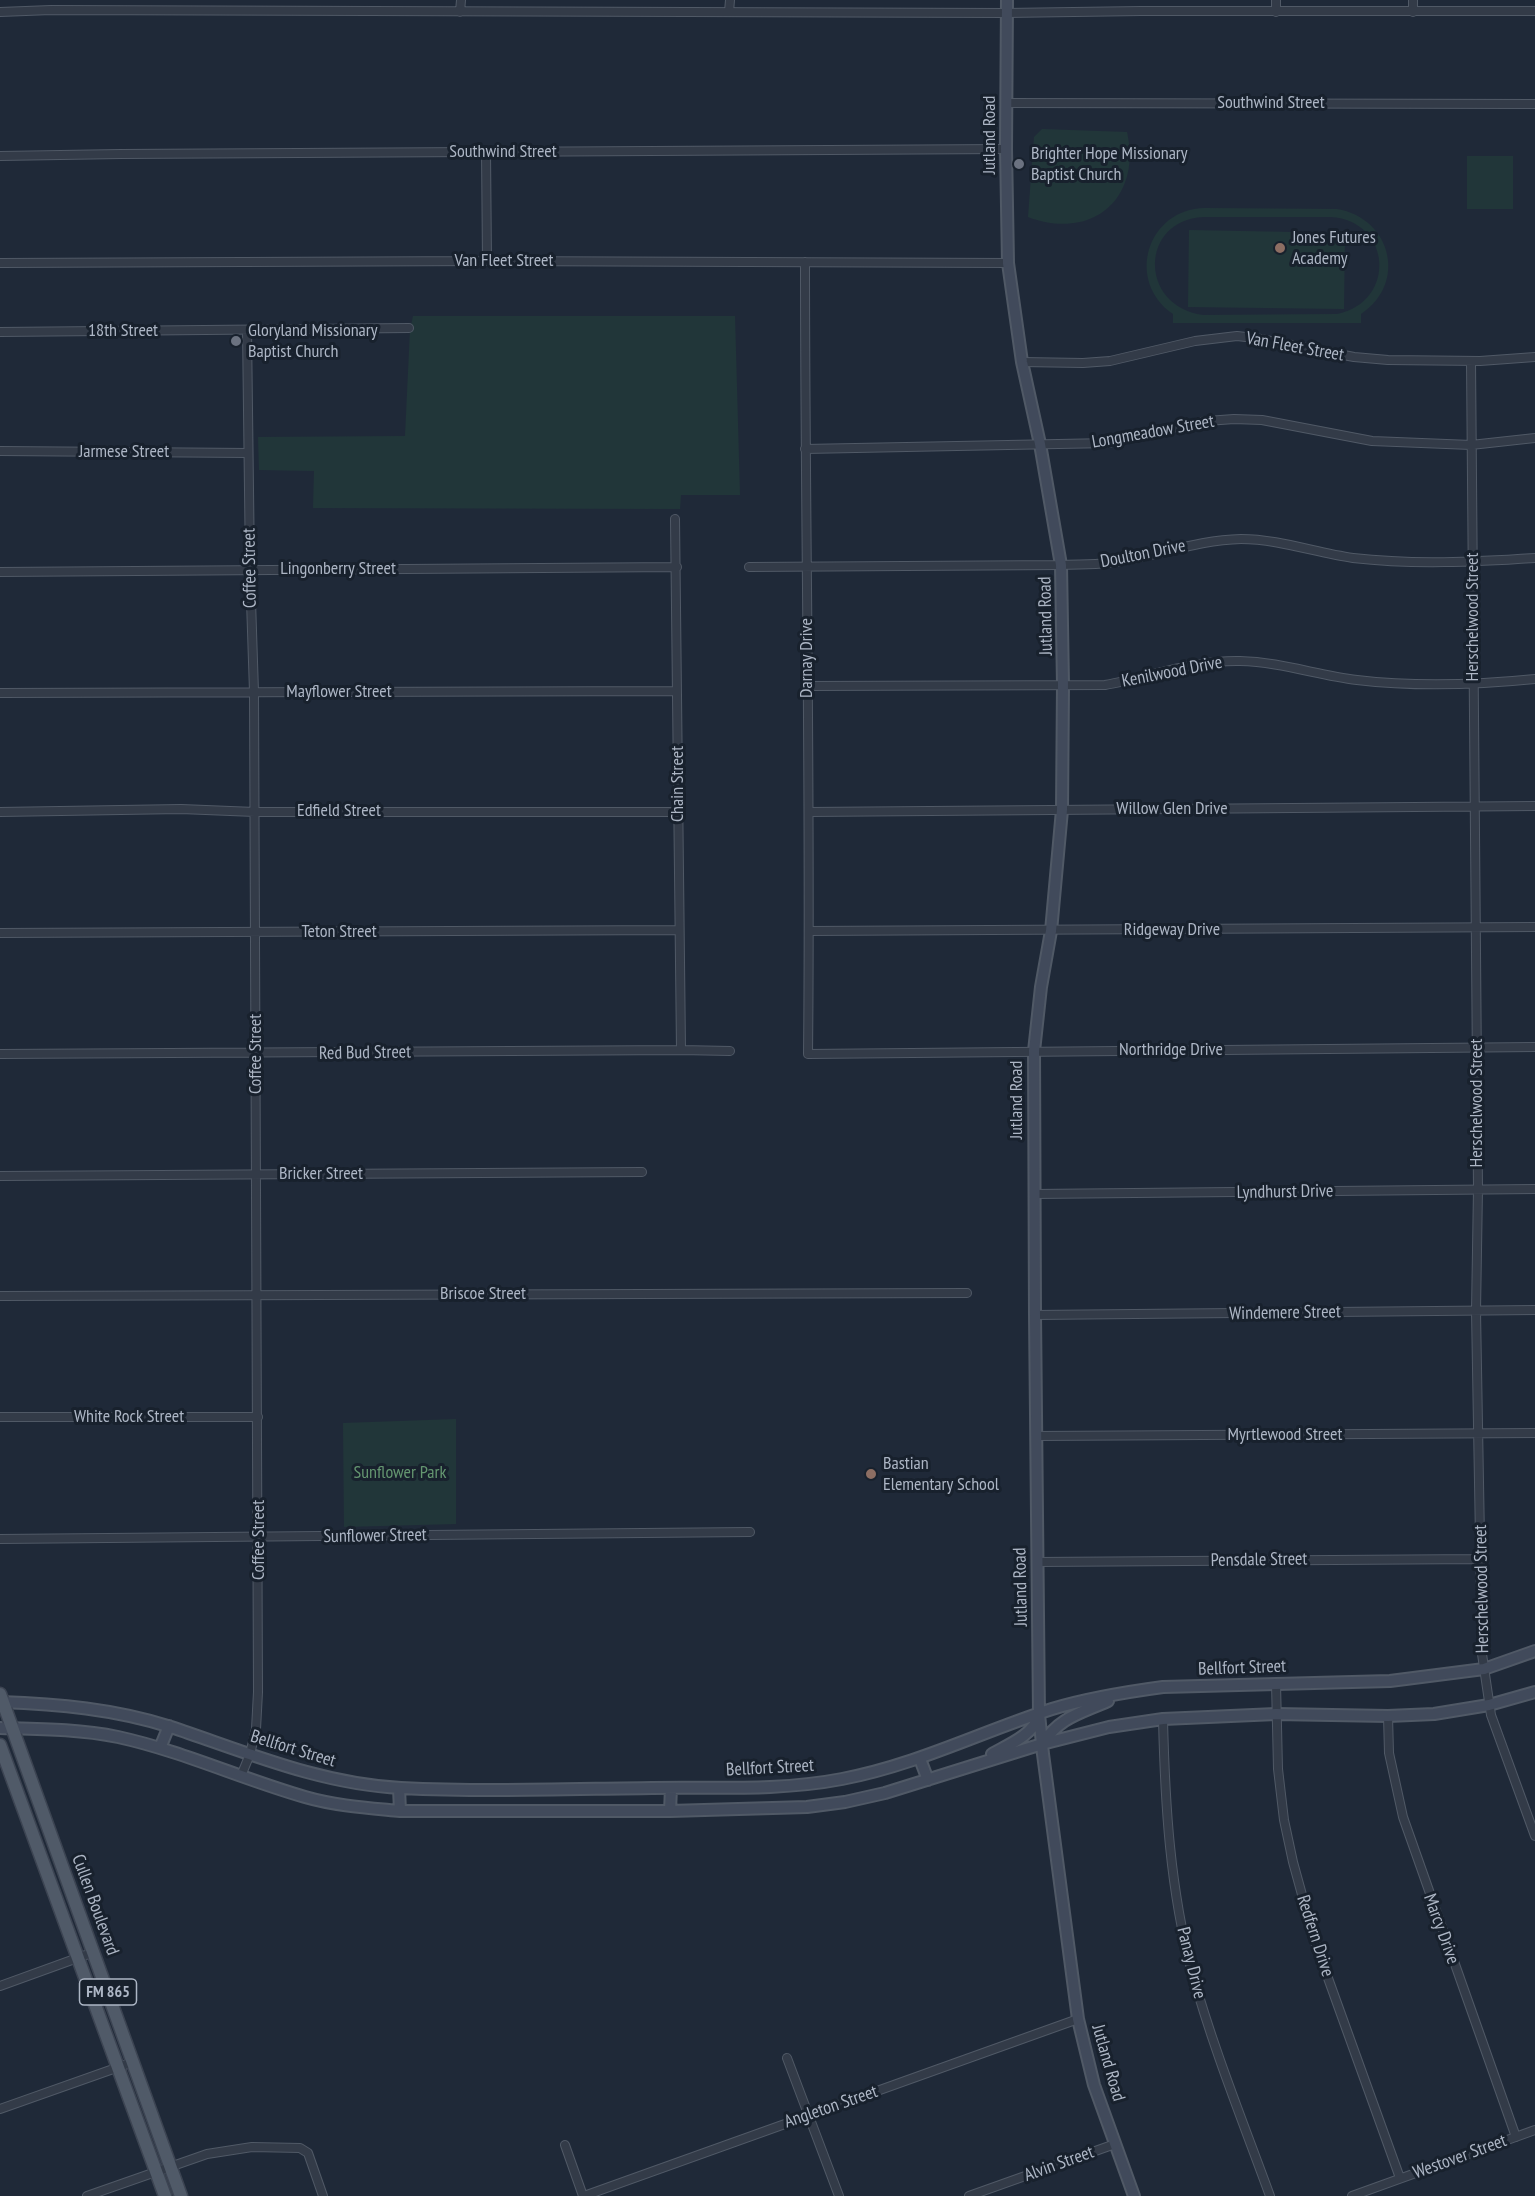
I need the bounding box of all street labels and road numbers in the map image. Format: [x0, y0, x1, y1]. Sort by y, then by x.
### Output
street label: Southwind Street [1217, 92, 1325, 114]
street label: Jutland Road [979, 96, 1001, 174]
street label: Southwind Street [449, 141, 557, 163]
street label: Van Fleet Street [455, 250, 553, 272]
street label: 18th Street [88, 320, 158, 342]
street label: Van Fleet Street [1244, 328, 1346, 366]
street label: Longmeadow Street [1090, 411, 1216, 453]
street label: Jarmese Street [79, 441, 169, 463]
street label: Coffee Street [239, 528, 261, 608]
street label: Doulton Drive [1099, 535, 1187, 573]
street label: Herschelwood Street [1462, 553, 1484, 681]
street label: Lingonberry Street [280, 558, 396, 580]
street label: Jutland Road [1035, 576, 1057, 656]
street label: Darnay Drive [796, 618, 818, 698]
street label: Kenilwood Drive [1120, 652, 1224, 692]
street label: Mayflower Street [286, 681, 392, 703]
street label: Chain Street [667, 746, 689, 822]
street label: Willow Glen Drive [1116, 798, 1228, 820]
street label: Edfield Street [297, 800, 381, 822]
street label: Ridgeway Drive [1124, 919, 1220, 941]
street label: Teton Street [301, 921, 377, 943]
street label: Coffee Street [245, 1014, 267, 1094]
street label: Northridge Drive [1119, 1039, 1223, 1061]
street label: Herschelwood Street [1466, 1039, 1488, 1167]
street label: Red Bud Street [319, 1041, 411, 1065]
street label: Jutland Road [1006, 1061, 1028, 1139]
street label: Bricker Street [279, 1163, 363, 1185]
street label: Lyndhurst Drive [1236, 1180, 1334, 1204]
street label: Briscoe Street [440, 1283, 526, 1305]
street label: Windemere Street [1229, 1301, 1341, 1325]
street label: White Rock Street [74, 1406, 184, 1428]
street label: Myrtlewood Street [1228, 1424, 1342, 1446]
street label: Coffee Street [248, 1500, 270, 1580]
street label: Sunflower Street [323, 1524, 427, 1548]
street label: Herschelwood Street [1470, 1524, 1494, 1654]
street label: Jutland Road [1010, 1547, 1032, 1627]
street label: Pensdale Street [1210, 1548, 1308, 1572]
street label: Bellfort Street [1198, 1656, 1286, 1680]
street label: Bellfort Street [248, 1726, 338, 1772]
street label: Bellfort Street [726, 1755, 814, 1781]
street label: Cullen Boulevard [67, 1852, 123, 1958]
street label: Marcy Drive [1418, 1891, 1464, 1967]
street label: Redfern Drive [1292, 1893, 1338, 1979]
street label: Panay Drive [1172, 1925, 1210, 2001]
road number: FM 865 [80, 1979, 136, 2005]
street label: Jutland Road [1087, 2022, 1129, 2104]
street label: Angleton Street [781, 2081, 881, 2133]
street label: Westover Street [1410, 2130, 1510, 2184]
street label: Alvin Street [1021, 2141, 1097, 2187]

